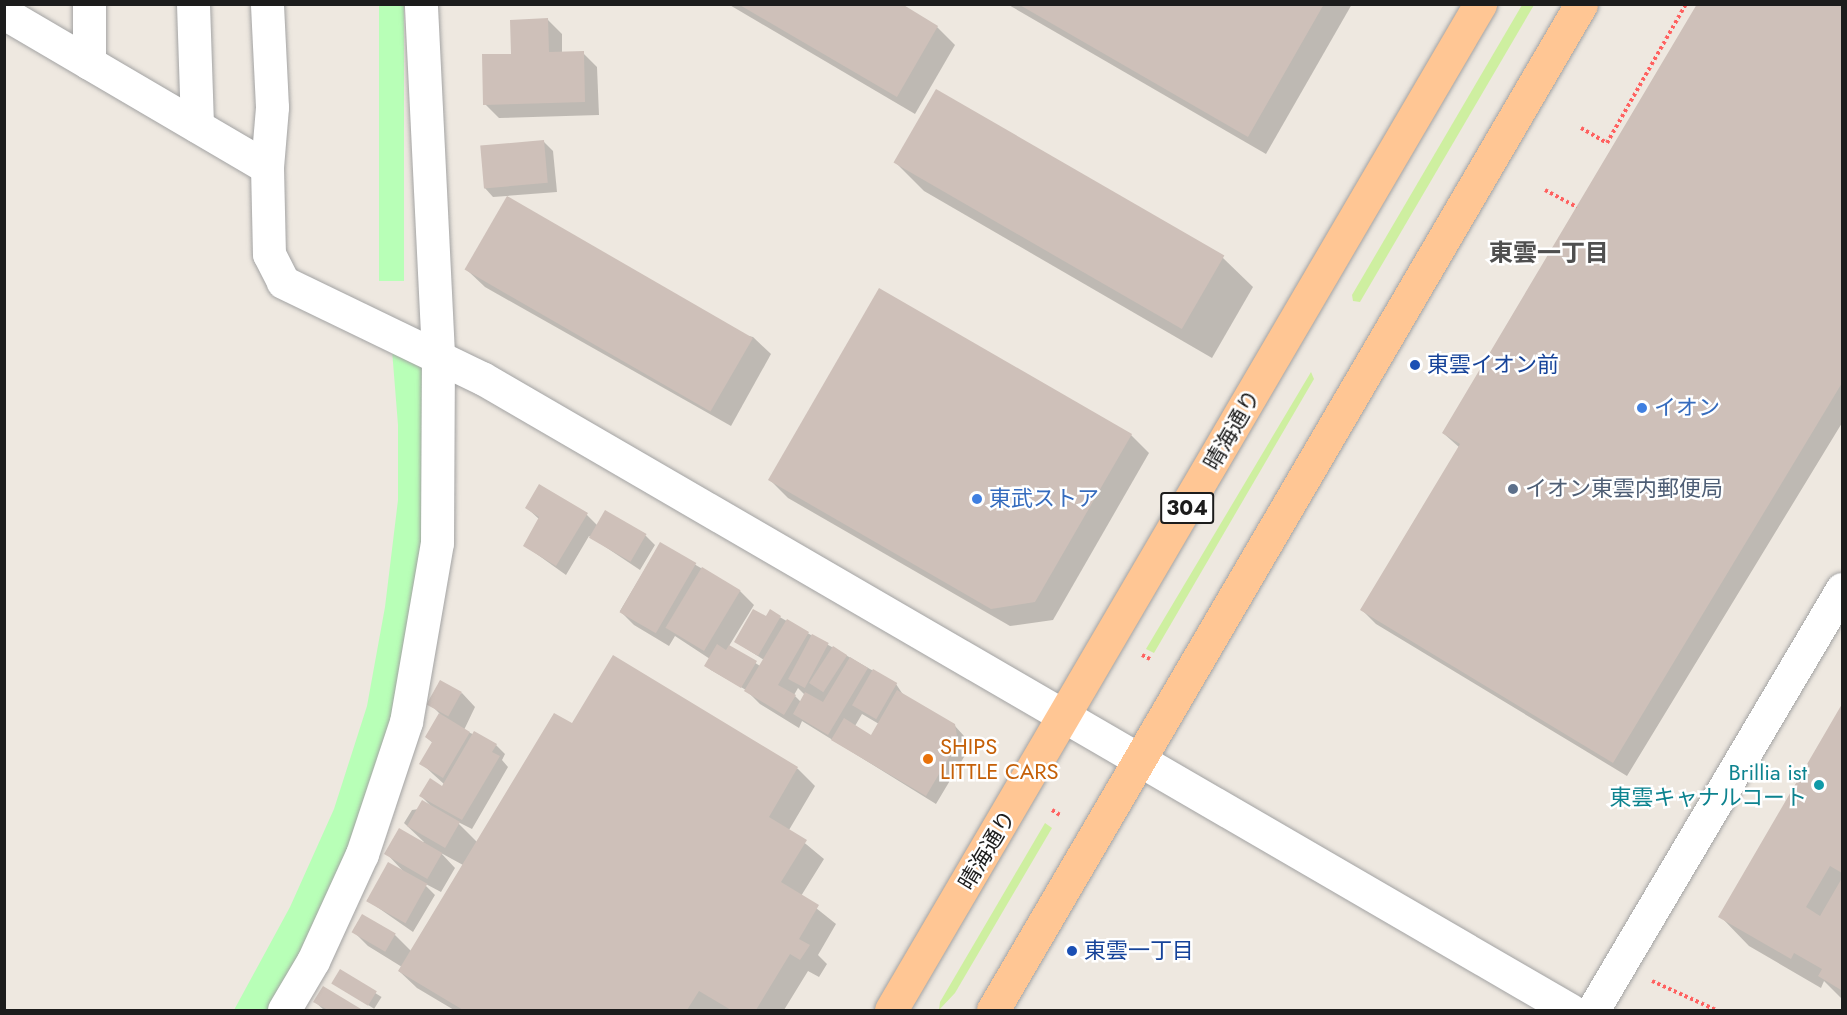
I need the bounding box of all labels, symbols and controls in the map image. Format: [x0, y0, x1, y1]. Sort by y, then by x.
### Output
district label: 東雲一丁目 [1489, 239, 1609, 267]
place label: 東雲イオン前 [1427, 352, 1559, 378]
marker: 東雲イオン前 [1408, 358, 1422, 372]
street label: 晴海通り [1199, 385, 1265, 475]
place label: イオン [1654, 395, 1720, 421]
marker: イオン [1635, 401, 1649, 415]
place label: イオン東雲内郵便局 [1525, 476, 1723, 502]
marker: イオン東雲内郵便局 [1506, 482, 1520, 496]
place label: 東武ストア [989, 486, 1099, 512]
road number: 304 [1160, 490, 1214, 526]
marker: 東武ストア [970, 492, 984, 506]
place label: SHIPS LITTLE CARS [940, 733, 1059, 784]
marker: SHIPS LITTLE CARS [921, 752, 935, 766]
place label: Brillia ist 東雲キャナルコート [1609, 759, 1807, 810]
marker: Brillia ist 東雲キャナルコート [1812, 778, 1826, 792]
street label: 晴海通り [953, 805, 1021, 895]
place label: 東雲一丁目 [1084, 938, 1194, 964]
marker: 東雲一丁目 [1065, 944, 1079, 958]

